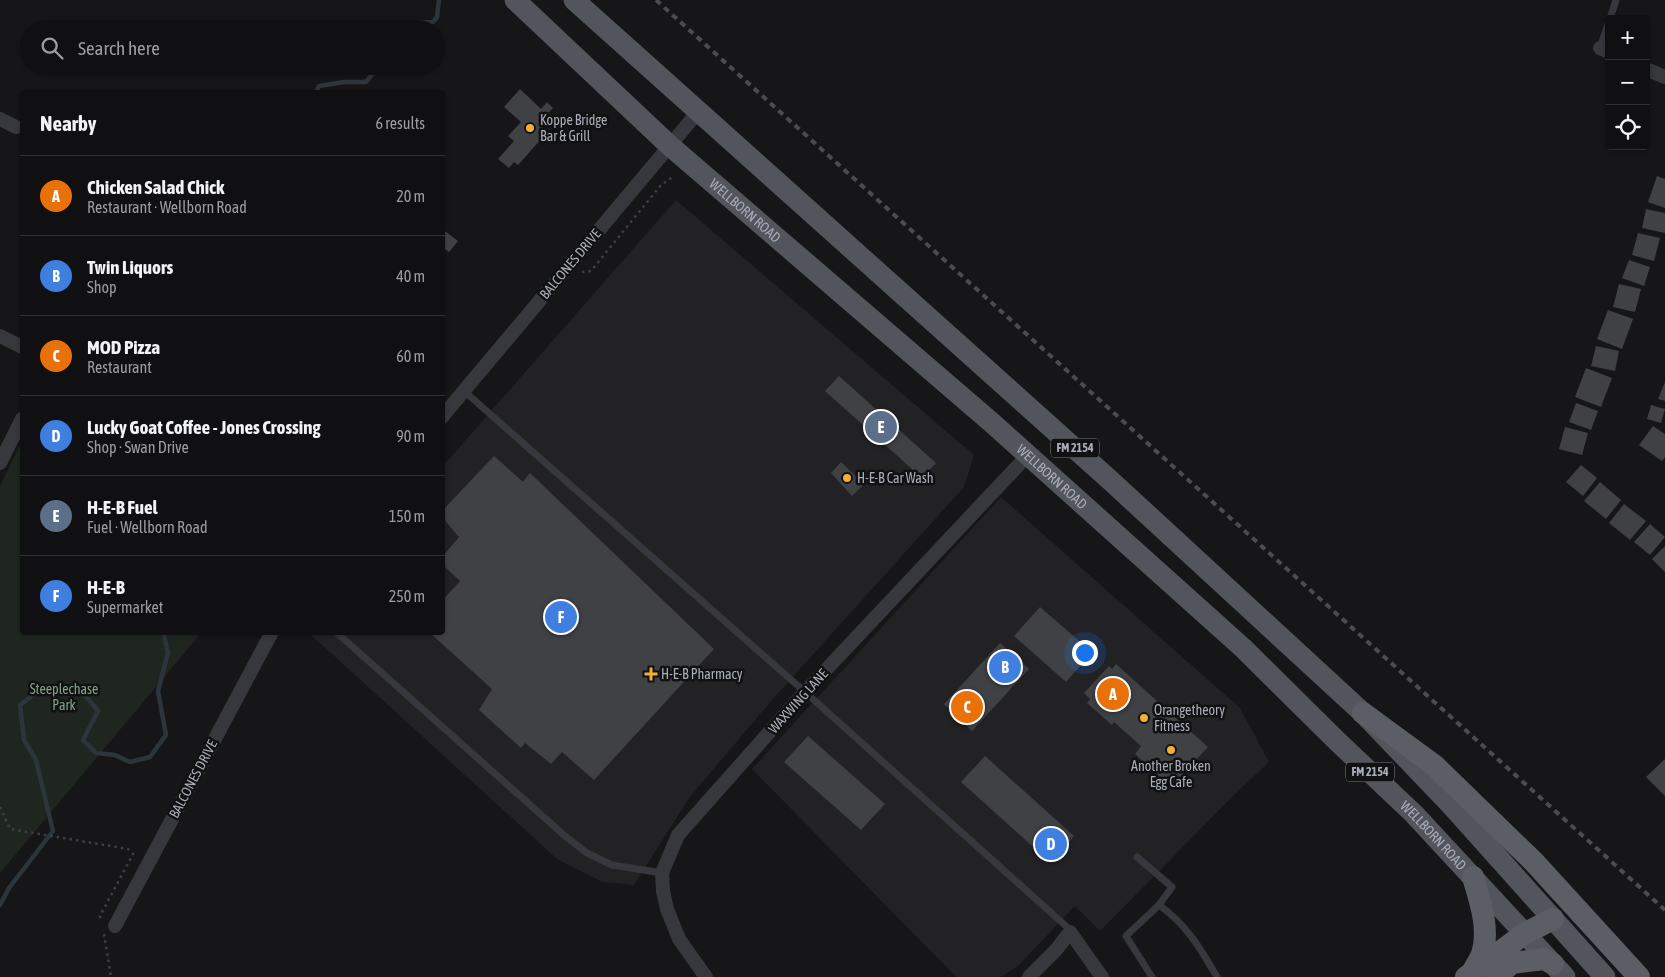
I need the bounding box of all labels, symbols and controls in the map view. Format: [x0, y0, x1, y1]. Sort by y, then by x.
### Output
map controls [1605, 15, 1650, 150]
button: + [1605, 15, 1650, 60]
search box [20, 20, 445, 75]
icon: search [38, 34, 66, 62]
text: Search here [78, 37, 160, 59]
button: − [1605, 60, 1650, 105]
button: locate [1605, 105, 1650, 150]
text: Nearby [40, 111, 96, 135]
place label: Koppe Bridge Bar & Grill [540, 112, 607, 144]
text: 6 results [375, 114, 425, 132]
marker: Koppe Bridge Bar & Grill [524, 122, 536, 134]
text: Chicken Salad Chick [87, 176, 224, 198]
street label: WELLBORN ROAD [706, 176, 784, 246]
text: A [52, 187, 60, 205]
text: 20 m [396, 187, 425, 205]
text: Restaurant · Wellborn Road [87, 198, 247, 216]
street label: BALCONES DRIVE [536, 226, 604, 302]
text: Twin Liquors [87, 256, 173, 278]
text: B [52, 267, 60, 285]
text: 40 m [396, 267, 425, 285]
text: Shop [87, 278, 117, 296]
text: MOD Pizza [87, 336, 160, 358]
text: C [52, 347, 60, 365]
text: 60 m [396, 347, 425, 365]
text: Restaurant [87, 358, 152, 376]
pin: E [865, 408, 897, 446]
text: Lucky Goat Coffee - Jones Crossing [87, 416, 321, 438]
text: D [52, 427, 60, 445]
text: 90 m [396, 427, 425, 445]
text: Shop · Swan Drive [87, 438, 189, 456]
road number: FM 2154 [1051, 438, 1099, 458]
street label: WELLBORN ROAD [1013, 441, 1090, 512]
place label: H-E-B Car Wash [857, 470, 933, 486]
marker: H-E-B Car Wash [841, 472, 853, 484]
text: H-E-B Fuel [87, 496, 158, 518]
text: E [53, 507, 59, 525]
text: 150 m [389, 507, 425, 525]
text: Fuel · Wellborn Road [87, 518, 208, 536]
text: H-E-B [87, 576, 125, 598]
text: F [53, 587, 59, 605]
text: 250 m [389, 587, 425, 605]
text: Supermarket [87, 598, 163, 616]
pin: F [545, 598, 577, 636]
your location [1072, 640, 1098, 666]
pin: B [989, 648, 1021, 686]
place label: H-E-B Pharmacy [661, 666, 743, 682]
street label: WAXWING LANE [765, 666, 831, 736]
marker: H-E-B Pharmacy [645, 668, 657, 680]
pin: A [1097, 675, 1129, 713]
park label: Steeplechase Park [30, 681, 98, 713]
pin: C [951, 688, 983, 726]
place label: Orangetheory Fitness [1154, 702, 1225, 734]
marker: Orangetheory Fitness [1138, 712, 1150, 724]
street label: BALCONES DRIVE [166, 737, 220, 821]
marker: Another Broken Egg Cafe [1165, 744, 1177, 756]
place label: Another Broken Egg Cafe [1131, 758, 1211, 790]
road number: FM 2154 [1346, 762, 1394, 782]
street label: WELLBORN ROAD [1397, 798, 1470, 873]
pin: D [1035, 825, 1067, 863]

